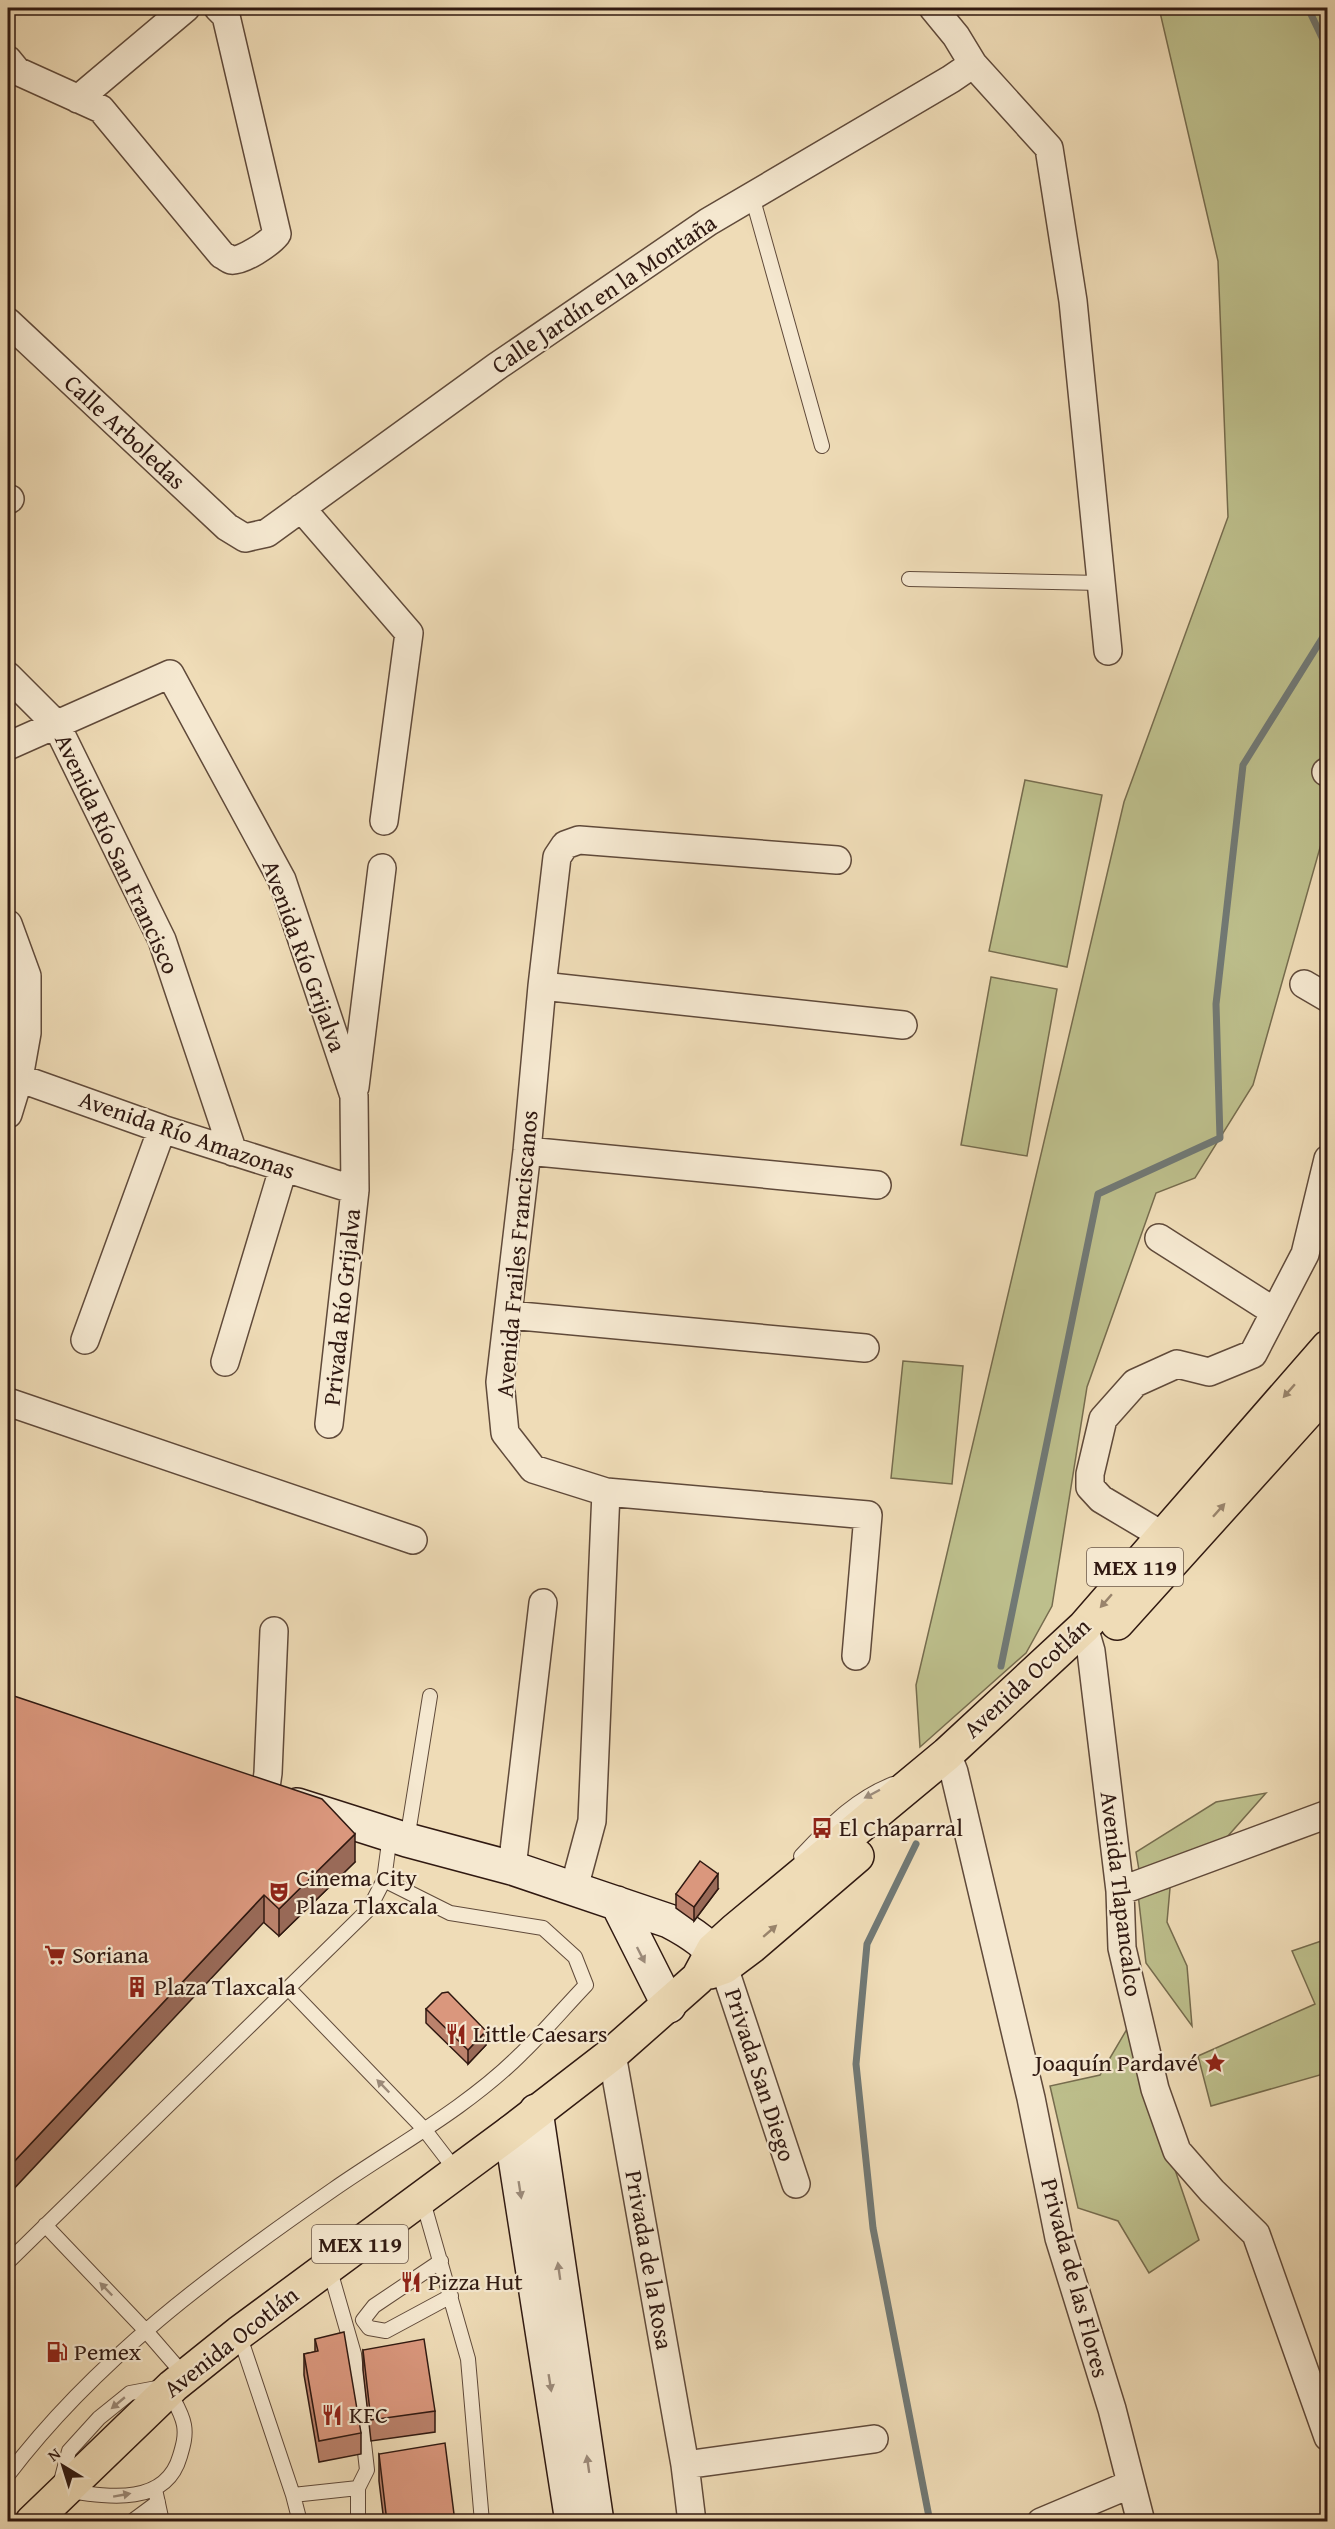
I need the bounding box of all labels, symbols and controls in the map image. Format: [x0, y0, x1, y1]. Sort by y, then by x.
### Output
street label: Calle Jardín en la Montaña [484, 205, 724, 382]
street label: Calle Arboledas [57, 366, 194, 497]
street label: Avenida Río San Francisco [46, 728, 189, 980]
street label: Avenida Río Grijalva [253, 855, 356, 1057]
street label: Avenida Río Amazonas [74, 1081, 300, 1188]
street label: Avenida Frailes Franciscanos [487, 1109, 546, 1399]
street label: Privada Río Grijalva [314, 1206, 369, 1407]
one-way arrow [1283, 1383, 1296, 1398]
one-way arrow [1212, 1503, 1225, 1518]
road number: MEX 119 [1087, 1548, 1183, 1586]
one-way arrow [1100, 1593, 1113, 1608]
street label: Avenida Ocotlán [955, 1609, 1099, 1746]
one-way arrow [863, 1789, 880, 1799]
street label: Avenida Tlapancalco [1092, 1789, 1151, 1999]
place label: El Chaparral [839, 1810, 963, 1845]
bus stop icon: El Chaparral [810, 1816, 834, 1840]
place label: Cinema City Plaza Tlaxcala [296, 1860, 439, 1923]
theatre icon: Cinema City Plaza Tlaxcala [267, 1880, 291, 1904]
one-way arrow [762, 1924, 778, 1937]
place label: Soriana [72, 1937, 149, 1972]
supermarket icon: Soriana [43, 1943, 67, 1967]
one-way arrow [637, 1946, 646, 1963]
place label: Plaza Tlaxcala [154, 1969, 297, 2004]
building icon: Plaza Tlaxcala [125, 1975, 149, 1999]
street label: Privada San Diego [716, 1984, 805, 2166]
place label: Little Caesars [473, 2016, 608, 2051]
restaurant icon: Little Caesars [444, 2022, 468, 2046]
place label: Joaquín Pardavé [1032, 2045, 1198, 2080]
place icon: Joaquín Pardavé [1203, 2051, 1227, 2075]
one-way arrow [377, 2080, 391, 2094]
street label: Privada de la Rosa [617, 2168, 683, 2353]
street label: Privada de las Flores [1032, 2174, 1119, 2381]
one-way arrow [515, 2181, 524, 2200]
road number: MEX 119 [312, 2225, 408, 2263]
one-way arrow [555, 2261, 564, 2280]
place label: Pizza Hut [428, 2264, 523, 2299]
restaurant icon: Pizza Hut [399, 2270, 423, 2294]
street label: Avenida Ocotlán [156, 2277, 306, 2406]
one-way arrow [99, 2281, 113, 2296]
place label: Pemex [74, 2334, 142, 2369]
fuel station icon: Pemex [45, 2340, 69, 2364]
one-way arrow [546, 2373, 555, 2392]
one-way arrow [111, 2396, 126, 2408]
place label: KFC [349, 2397, 388, 2432]
restaurant icon: KFC [320, 2403, 344, 2427]
north arrow [33, 2436, 93, 2496]
text: N [42, 2441, 66, 2467]
one-way arrow [583, 2454, 592, 2473]
one-way arrow [113, 2491, 132, 2500]

